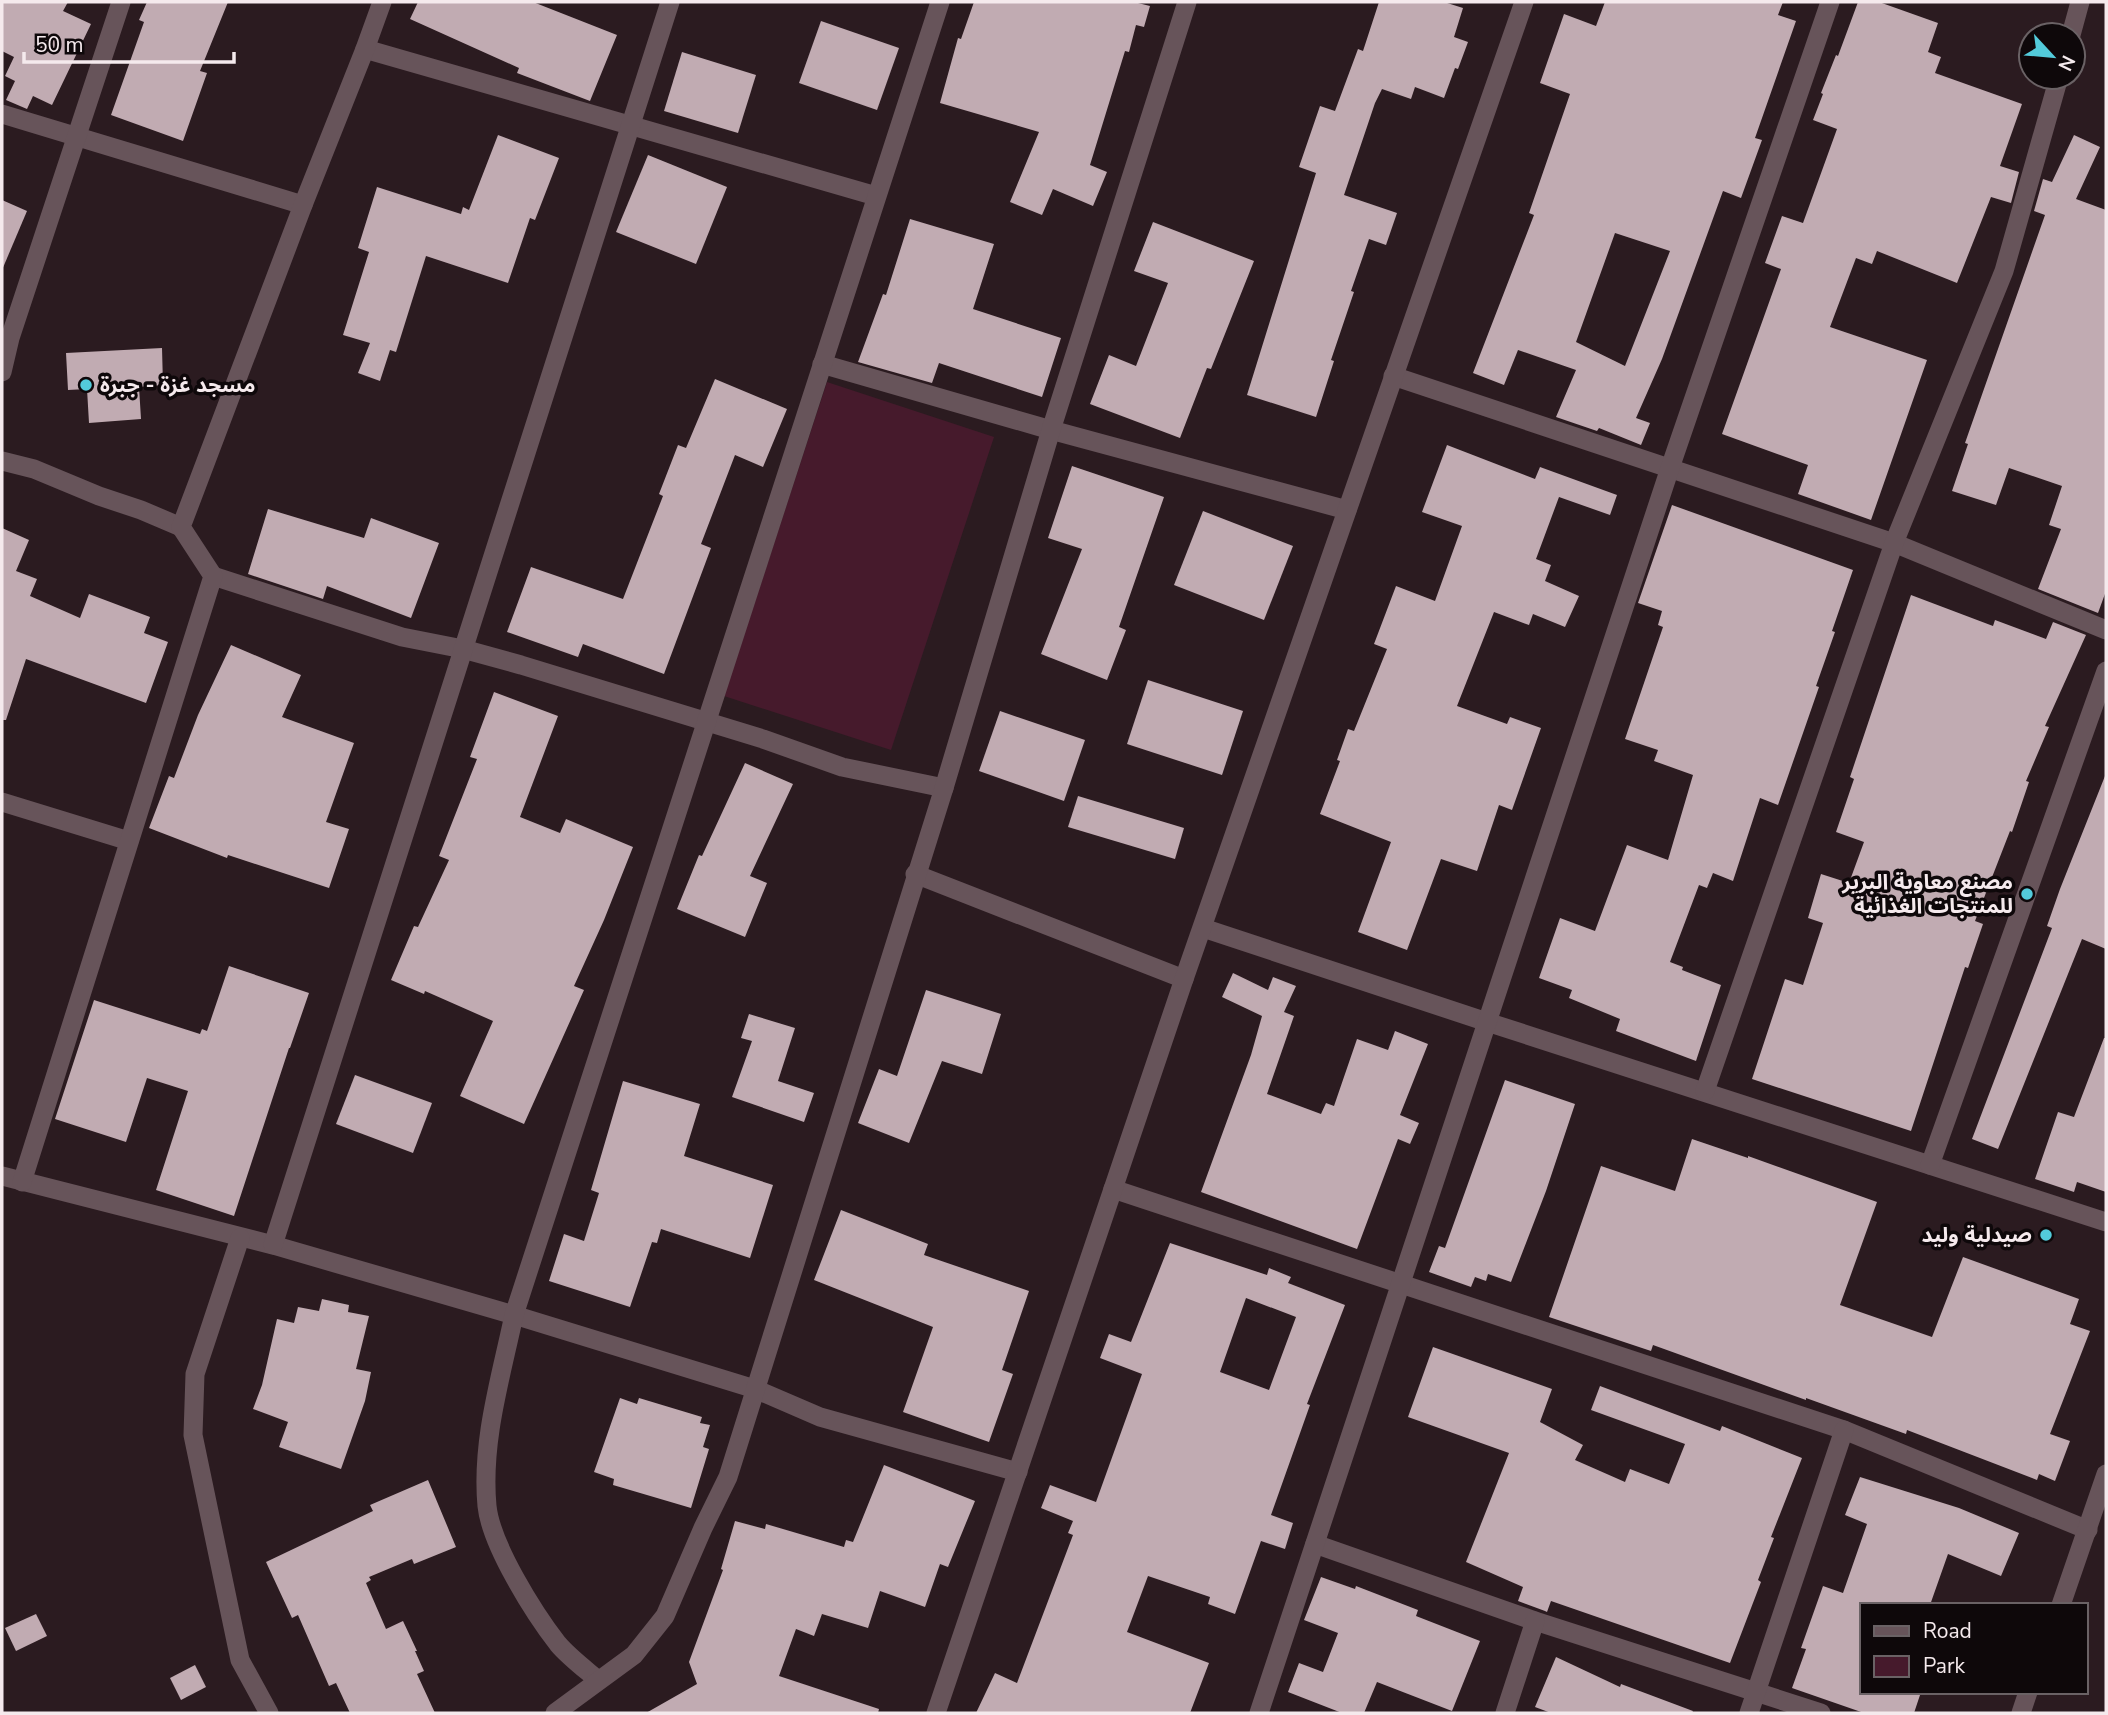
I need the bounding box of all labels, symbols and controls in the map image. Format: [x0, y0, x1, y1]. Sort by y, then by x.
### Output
scale bar [24, 21, 234, 65]
north arrow [2017, 21, 2087, 91]
text: 50 m [35, 31, 84, 59]
text: N [2052, 51, 2081, 75]
place label: مسجد غزة - جبرة [100, 371, 255, 399]
marker: مسجد غزة - جبرة [78, 377, 94, 393]
place label: مصنع معاوية البرير للمنتجات الغذائية [1841, 868, 2013, 920]
marker: مصنع معاوية البرير للمنتجات الغذائية [2019, 886, 2035, 902]
place label: صيدلية وليد [1922, 1221, 2032, 1249]
marker: صيدلية وليد [2038, 1227, 2054, 1243]
legend [1860, 1603, 2087, 1694]
text: Road [1923, 1617, 1972, 1645]
text: Park [1923, 1652, 1965, 1680]

